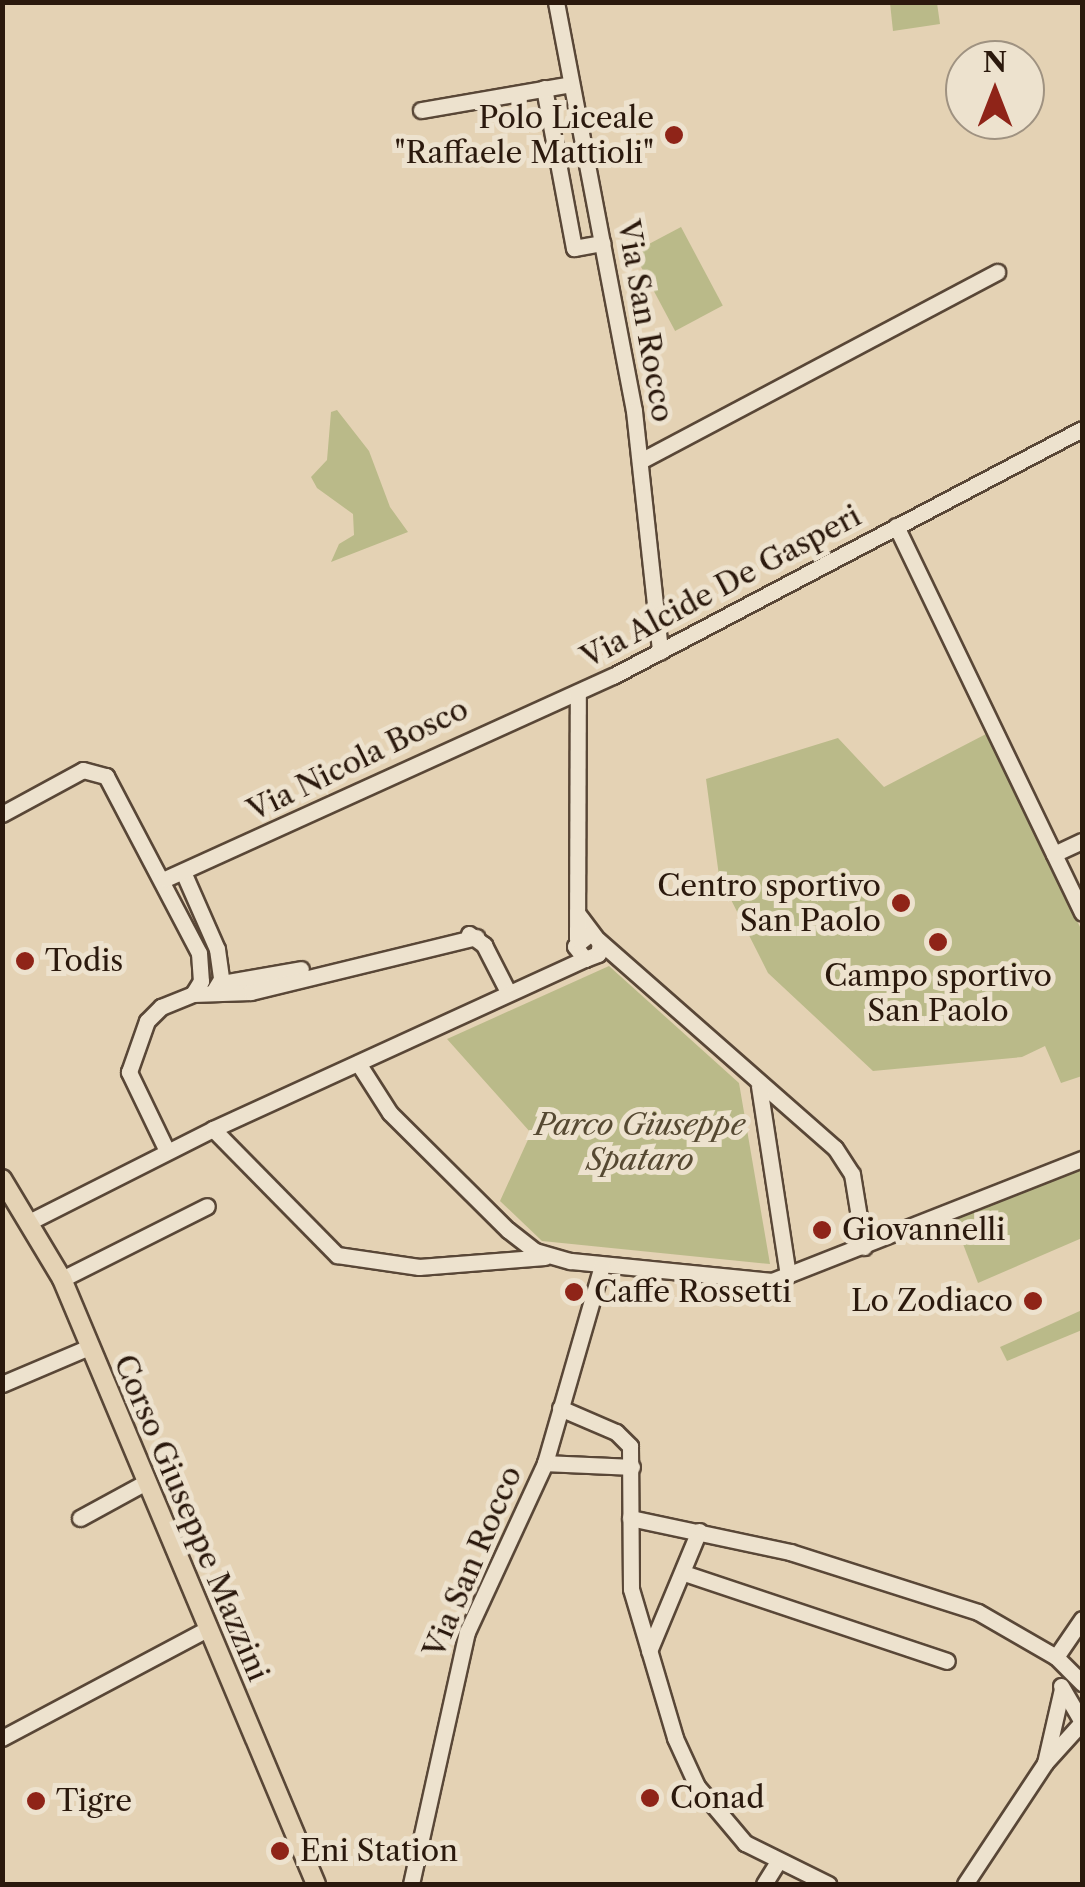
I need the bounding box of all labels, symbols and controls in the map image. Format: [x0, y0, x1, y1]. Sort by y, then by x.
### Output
north arrow [945, 40, 1045, 140]
text: N [983, 45, 1007, 79]
place label: Polo Liceale "Raffaele Mattioli" [395, 100, 654, 170]
marker: Polo Liceale "Raffaele Mattioli" [663, 124, 685, 146]
street label: Via San Rocco [609, 217, 681, 425]
street label: Via Alcide De Gasperi [574, 498, 868, 676]
street label: Via Nicola Bosco [241, 691, 475, 829]
place label: Centro sportivo San Paolo [657, 868, 881, 938]
marker: Centro sportivo San Paolo [890, 892, 912, 914]
marker: Campo sportivo San Paolo [927, 931, 949, 953]
place label: Todis [45, 943, 123, 979]
marker: Todis [14, 950, 36, 972]
place label: Campo sportivo San Paolo [824, 958, 1052, 1028]
park label: Parco Giuseppe Spataro [535, 1107, 745, 1178]
place label: Giovannelli [842, 1212, 1005, 1248]
marker: Giovannelli [811, 1219, 833, 1241]
place label: Caffe Rossetti [594, 1274, 791, 1310]
marker: Caffe Rossetti [563, 1281, 585, 1303]
place label: Lo Zodiaco [851, 1283, 1013, 1319]
marker: Lo Zodiaco [1022, 1290, 1044, 1312]
street label: Corso Giuseppe Mazzini [106, 1349, 276, 1687]
street label: Via San Rocco [416, 1461, 530, 1663]
place label: Conad [670, 1780, 764, 1816]
place label: Tigre [56, 1783, 132, 1819]
marker: Conad [639, 1787, 661, 1809]
marker: Tigre [25, 1790, 47, 1812]
place label: Eni Station [300, 1833, 458, 1869]
marker: Eni Station [269, 1840, 291, 1862]

